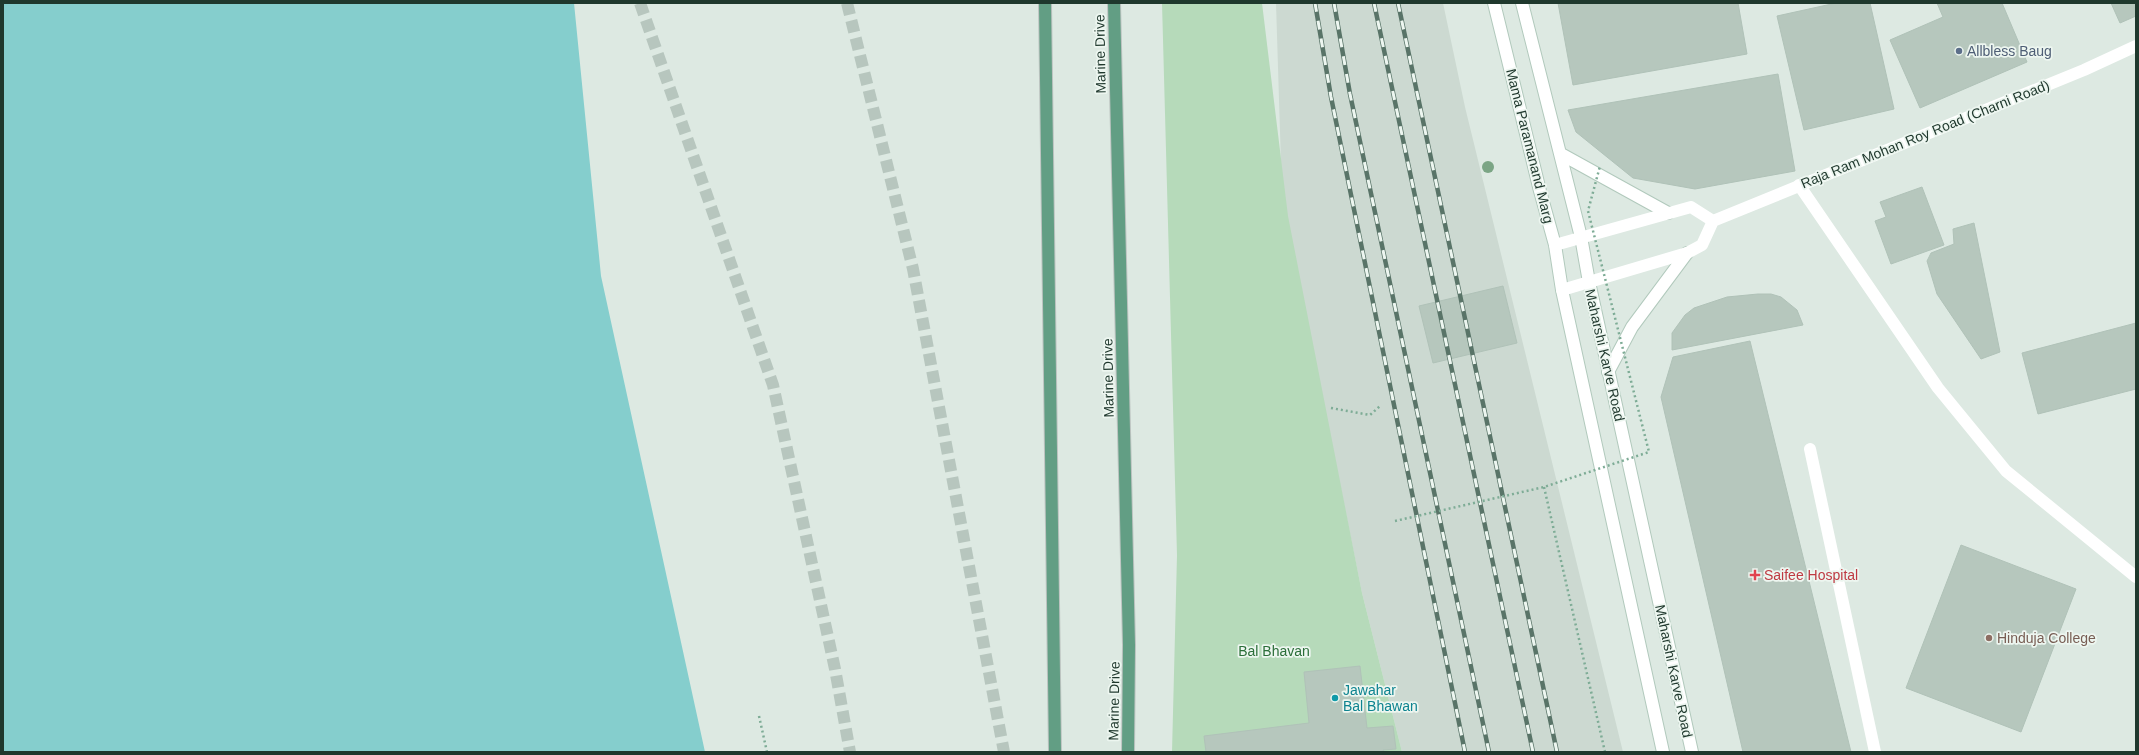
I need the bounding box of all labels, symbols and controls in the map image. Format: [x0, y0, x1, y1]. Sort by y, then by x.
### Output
street label: Marine Drive [1091, 14, 1109, 94]
place label: Allbless Baug [1967, 43, 2052, 59]
marker: Allbless Baug [1954, 46, 1964, 56]
street label: Mama Paramanand Marg [1503, 67, 1557, 225]
street label: Raja Ram Mohan Roy Road (Charni Road) [1798, 77, 2052, 191]
street label: Maharshi Karve Road [1582, 287, 1628, 423]
street label: Marine Drive [1099, 338, 1117, 418]
place label: Saifee Hospital [1764, 567, 1858, 583]
marker: Saifee Hospital [1749, 569, 1761, 581]
street label: Maharshi Karve Road [1652, 603, 1696, 739]
place label: Hinduja College [1997, 630, 2096, 646]
marker: Hinduja College [1984, 633, 1994, 643]
park label: Bal Bhavan [1238, 643, 1310, 659]
street label: Marine Drive [1105, 661, 1123, 741]
place label: Jawahar Bal Bhawan [1343, 682, 1418, 714]
marker: Jawahar Bal Bhawan [1330, 693, 1340, 703]

